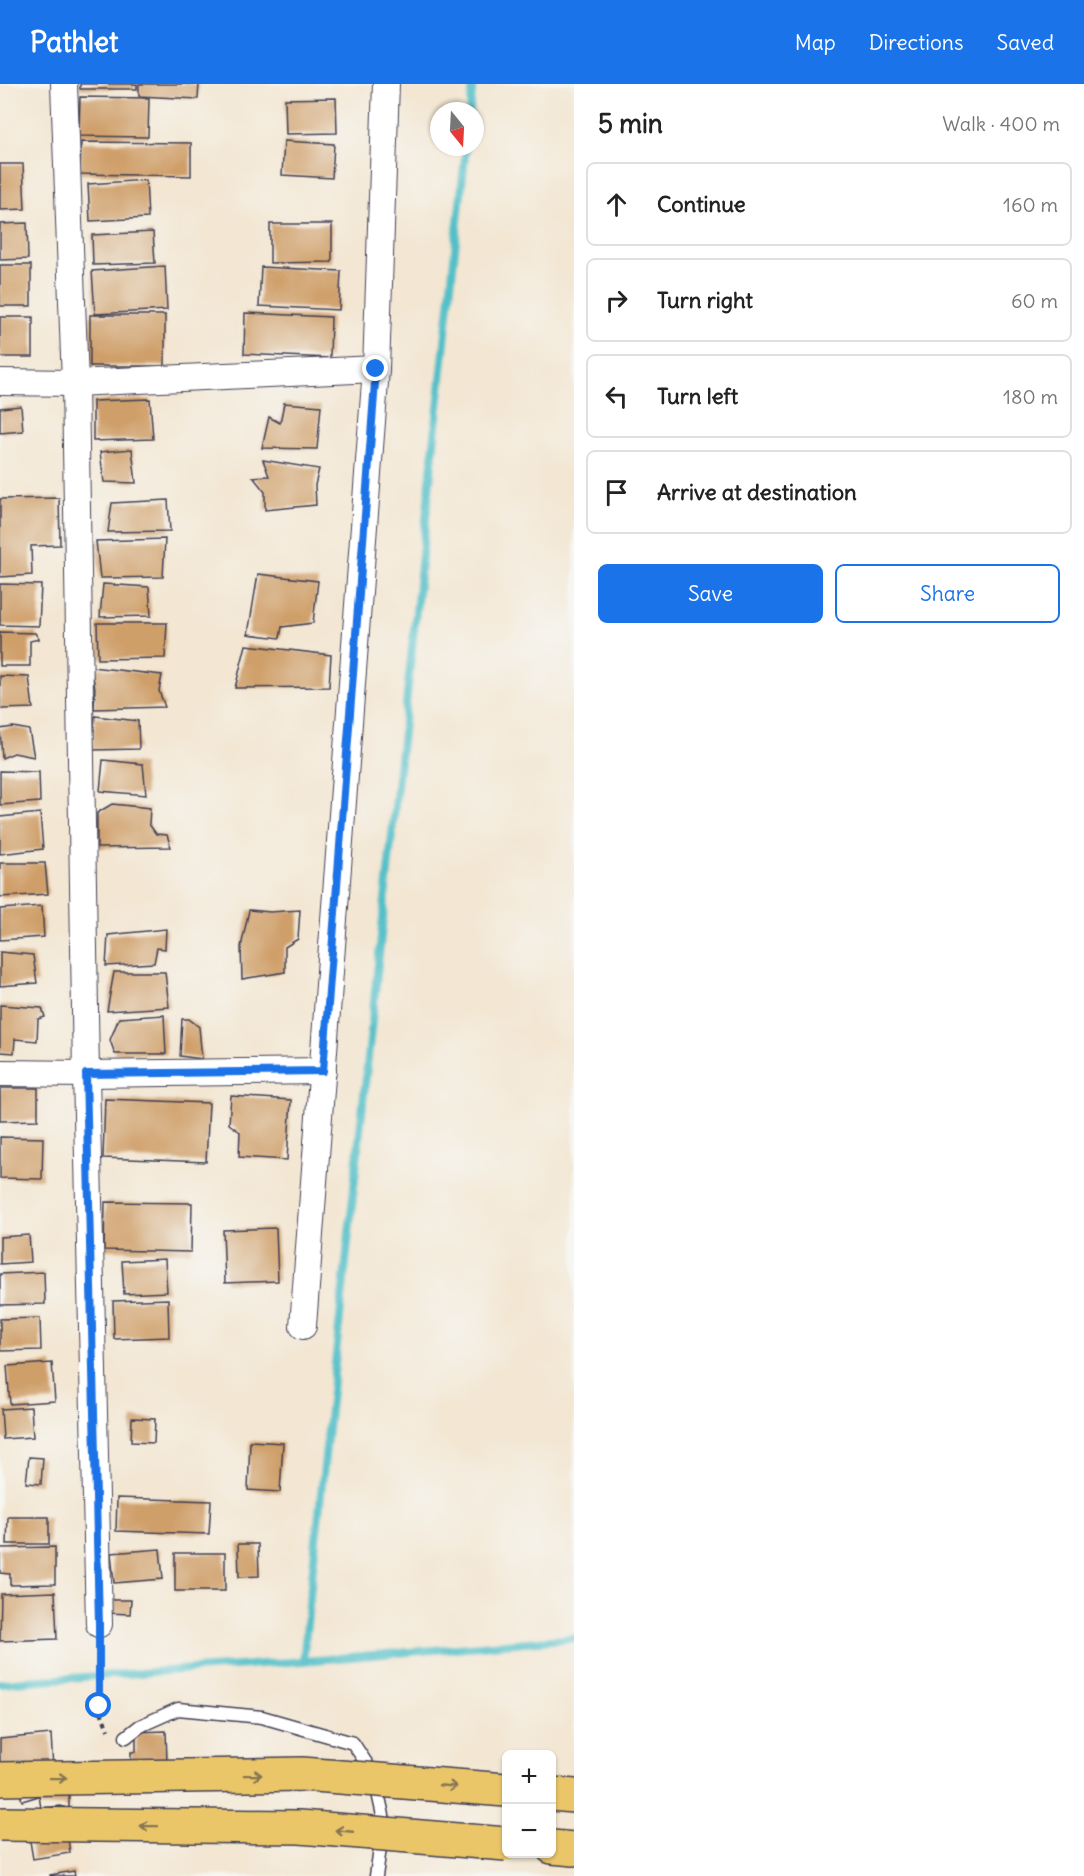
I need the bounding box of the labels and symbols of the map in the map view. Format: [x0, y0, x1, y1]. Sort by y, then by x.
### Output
north arrow [430, 102, 484, 156]
route end [362, 355, 388, 381]
route start [85, 1692, 111, 1718]
one-way arrow [243, 1769, 263, 1781]
one-way arrow [48, 1772, 68, 1784]
one-way arrow [438, 1781, 457, 1792]
one-way arrow [139, 1820, 159, 1832]
one-way arrow [334, 1825, 354, 1836]

